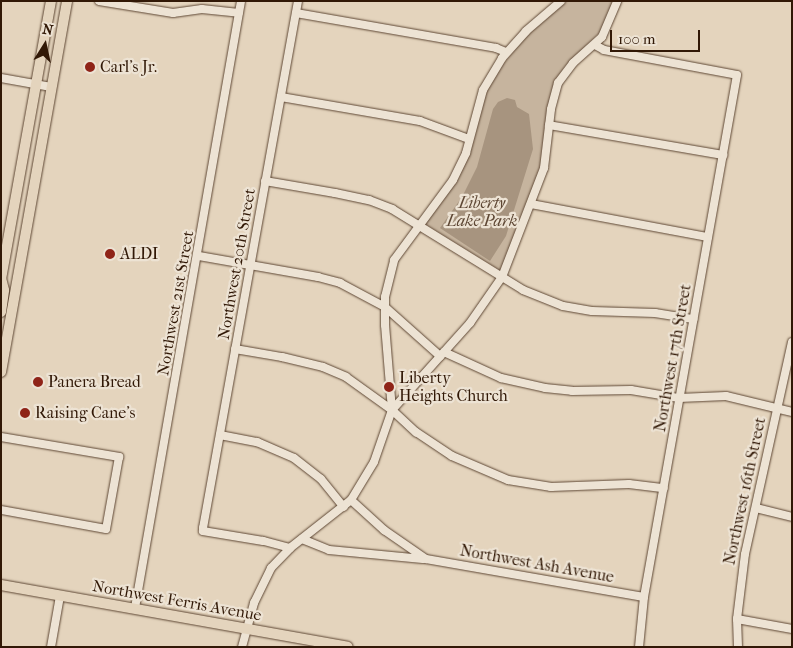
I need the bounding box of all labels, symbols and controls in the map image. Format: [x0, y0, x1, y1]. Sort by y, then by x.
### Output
north arrow [20, 20, 70, 70]
text: N [41, 20, 54, 39]
scale bar [613, 20, 703, 52]
text: 100 m [618, 30, 656, 48]
place label: Carl's Jr. [100, 57, 157, 77]
marker: Carl's Jr. [84, 61, 96, 73]
street label: Northwest 20th Street [214, 187, 260, 341]
park label: Liberty Lake Park [447, 193, 517, 231]
street label: Northwest 21st Street [154, 229, 198, 377]
place label: ALDI [120, 244, 158, 264]
marker: ALDI [104, 248, 116, 260]
street label: Northwest 17th Street [651, 283, 695, 433]
place label: Liberty Heights Church [399, 368, 508, 406]
place label: Panera Bread [48, 372, 141, 392]
marker: Panera Bread [32, 376, 44, 388]
marker: Liberty Heights Church [383, 381, 395, 393]
place label: Raising Cane's [35, 403, 135, 423]
marker: Raising Cane's [19, 407, 31, 419]
street label: Northwest 16th Street [720, 415, 770, 567]
street label: Northwest Ash Avenue [459, 541, 615, 587]
street label: Northwest Ferris Avenue [91, 577, 263, 625]

